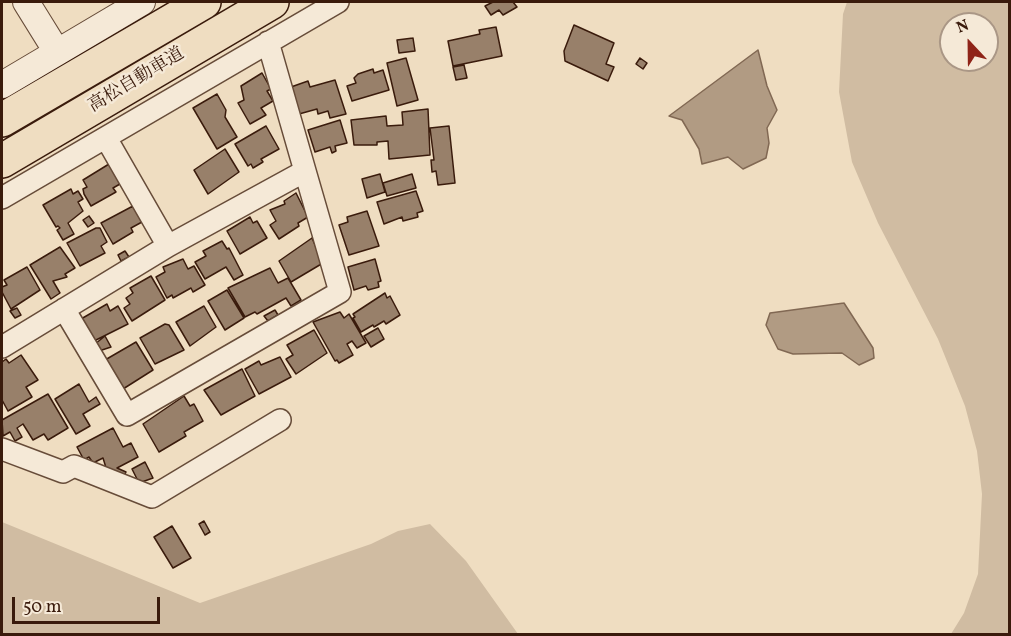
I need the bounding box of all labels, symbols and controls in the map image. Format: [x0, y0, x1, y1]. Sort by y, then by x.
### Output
north arrow [939, 12, 999, 72]
text: N [953, 15, 973, 40]
street label: 高松自動車道 [85, 44, 189, 118]
scale bar [15, 585, 164, 623]
text: 50 m [23, 595, 62, 620]

